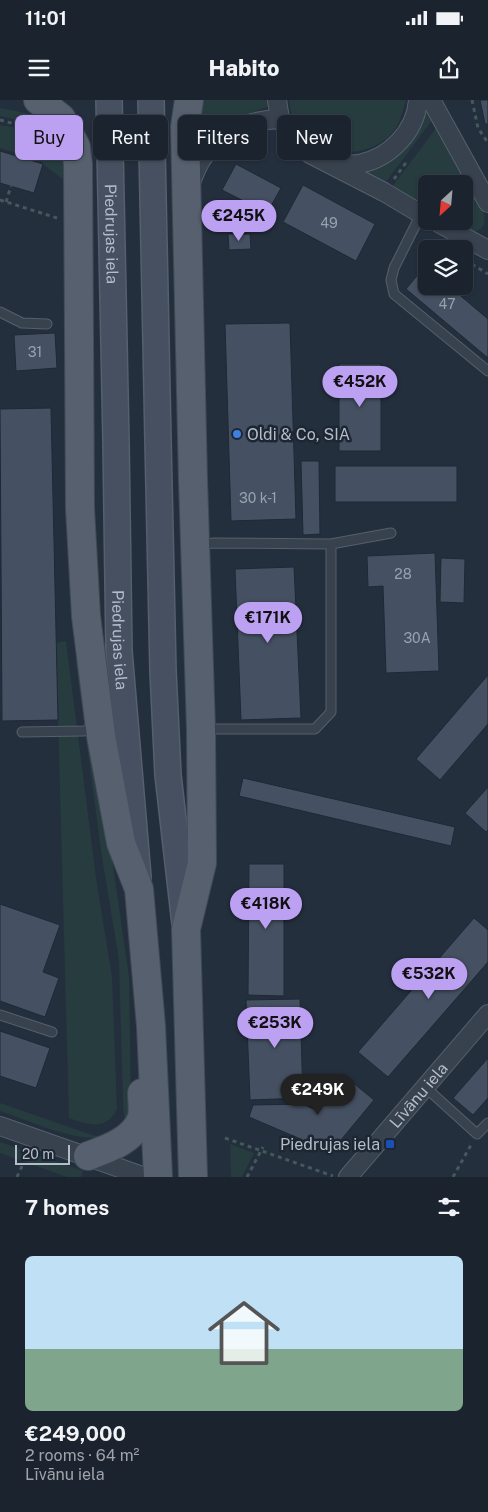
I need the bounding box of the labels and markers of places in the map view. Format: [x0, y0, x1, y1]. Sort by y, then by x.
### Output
pin: €245K [204, 200, 274, 242]
pin: €452K [325, 366, 395, 408]
place label: Oldi & Co, SIA [247, 425, 350, 444]
marker: Oldi & Co, SIA [231, 428, 243, 440]
pin: €171K [233, 602, 303, 644]
pin: €418K [231, 888, 301, 930]
pin: €532K [394, 958, 464, 1000]
pin: €253K [240, 1006, 310, 1049]
pin: €249K [283, 1074, 353, 1116]
place label: Piedrujas iela [280, 1135, 380, 1154]
marker: Piedrujas iela [384, 1138, 396, 1150]

